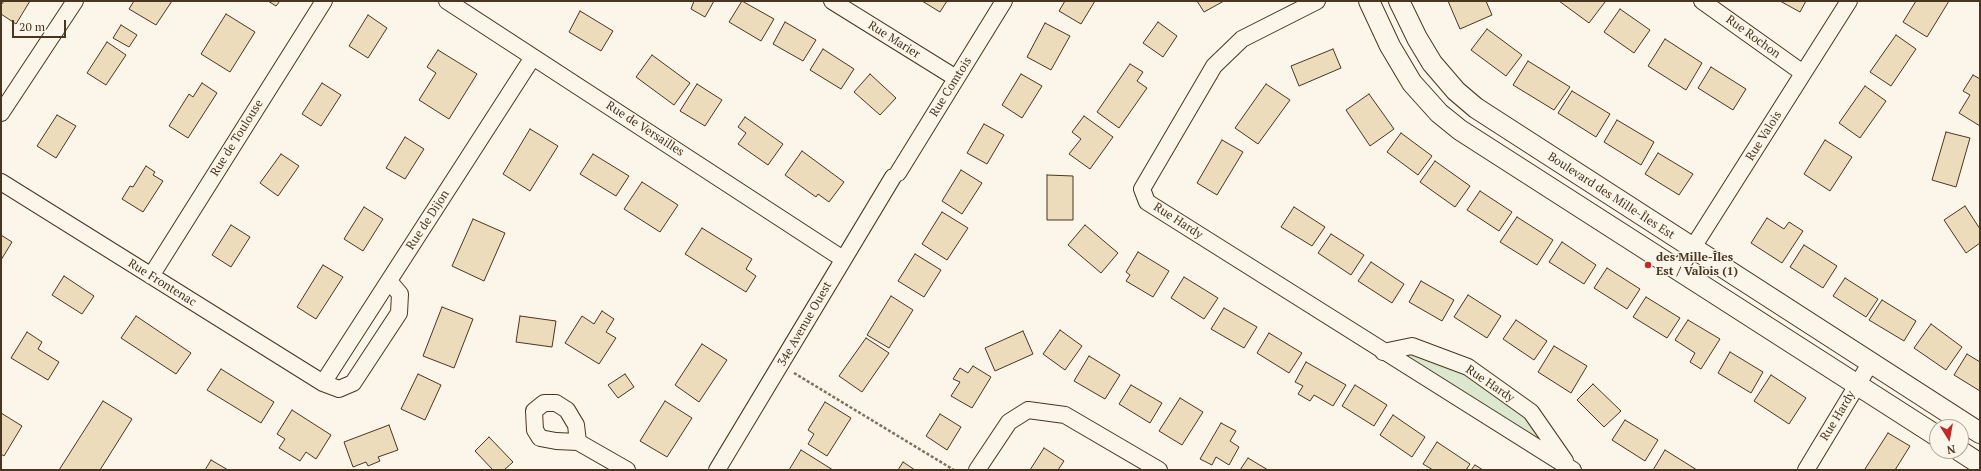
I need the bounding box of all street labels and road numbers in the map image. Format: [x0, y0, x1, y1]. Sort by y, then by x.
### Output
street label: Rue Rochon [1723, 12, 1783, 62]
street label: Rue Marier [865, 18, 923, 62]
street label: Rue Comtois [927, 54, 975, 120]
street label: Rue de Toulouse [208, 97, 266, 179]
street label: Rue de Versailles [603, 98, 687, 160]
street label: Rue Valois [1743, 109, 1785, 163]
street label: Boulevard des Mille-Îles Est [1545, 150, 1677, 242]
street label: Rue de Dijon [403, 187, 453, 253]
street label: Rue Hardy [1151, 200, 1205, 242]
street label: Rue Frontenac [125, 256, 199, 310]
street label: 34e Avenue Ouest [775, 279, 835, 369]
street label: Rue Hardy [1463, 362, 1517, 406]
street label: Rue Hardy [1818, 388, 1858, 444]

